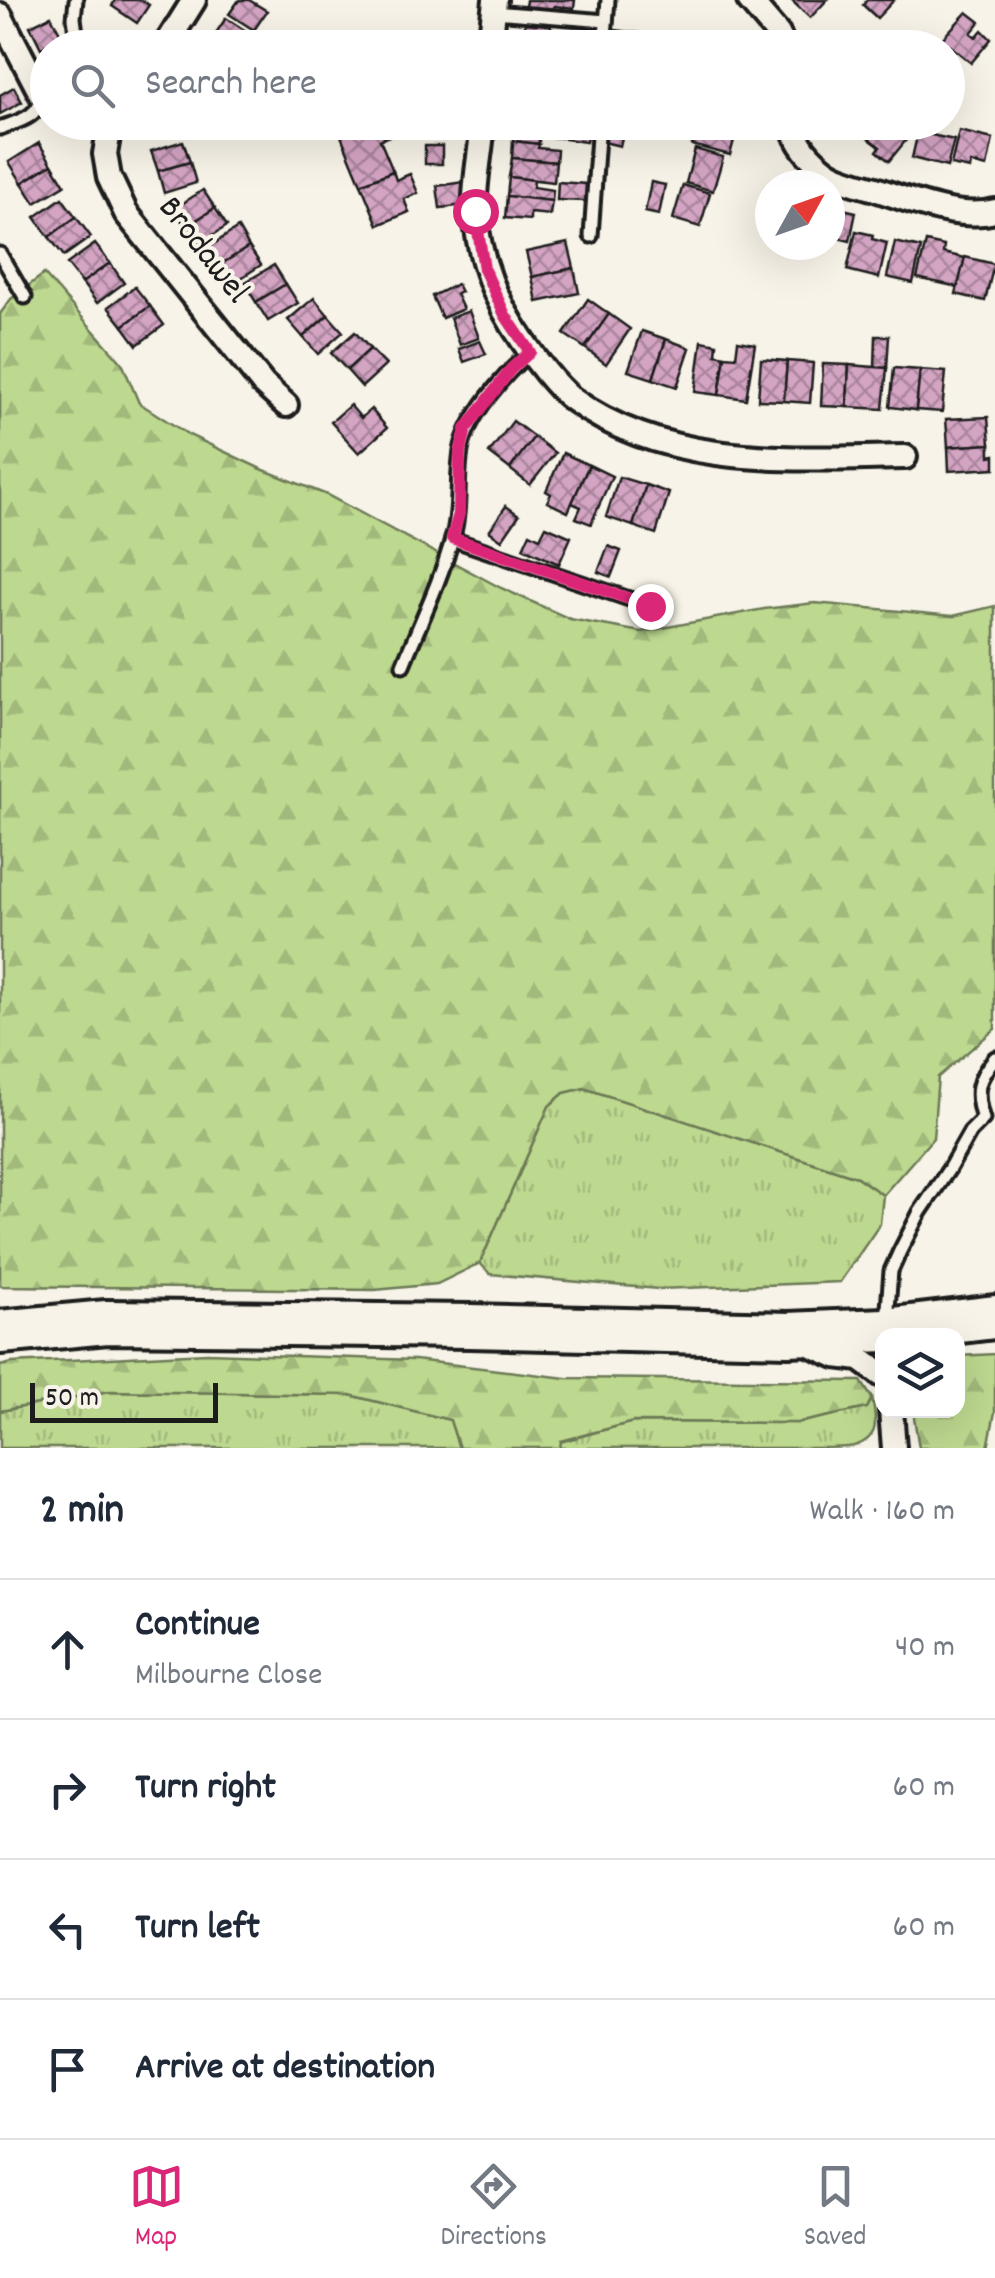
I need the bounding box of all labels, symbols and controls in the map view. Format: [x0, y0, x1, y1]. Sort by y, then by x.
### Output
search box [30, 30, 965, 140]
icon: search [65, 58, 120, 113]
text: Search here [145, 58, 317, 113]
north arrow [755, 170, 845, 260]
street label: Brodawel [144, 187, 260, 315]
route start [453, 189, 499, 235]
route end [628, 584, 674, 630]
map controls [875, 1328, 965, 1418]
button: layers [875, 1328, 965, 1418]
scale bar [30, 1378, 218, 1422]
text: 50 m [45, 1380, 99, 1420]
text: 2 min [40, 1483, 124, 1543]
text: Walk · 160 m [809, 1490, 955, 1536]
text: Continue [135, 1599, 260, 1654]
icon: ahead [40, 1622, 95, 1677]
text: 40 m [895, 1626, 955, 1672]
text: Milbourne Close [135, 1654, 322, 1700]
icon: right [40, 1762, 95, 1817]
text: Turn right [135, 1762, 276, 1817]
text: 60 m [893, 1766, 955, 1812]
icon: left [40, 1902, 95, 1957]
text: Turn left [135, 1902, 260, 1957]
text: 60 m [893, 1906, 955, 1952]
icon: arrive [40, 2042, 95, 2097]
text: Arrive at destination [135, 2042, 435, 2097]
tab: Map [129, 2159, 184, 2259]
tab: Directions [441, 2159, 547, 2259]
tab: Saved [804, 2159, 866, 2259]

